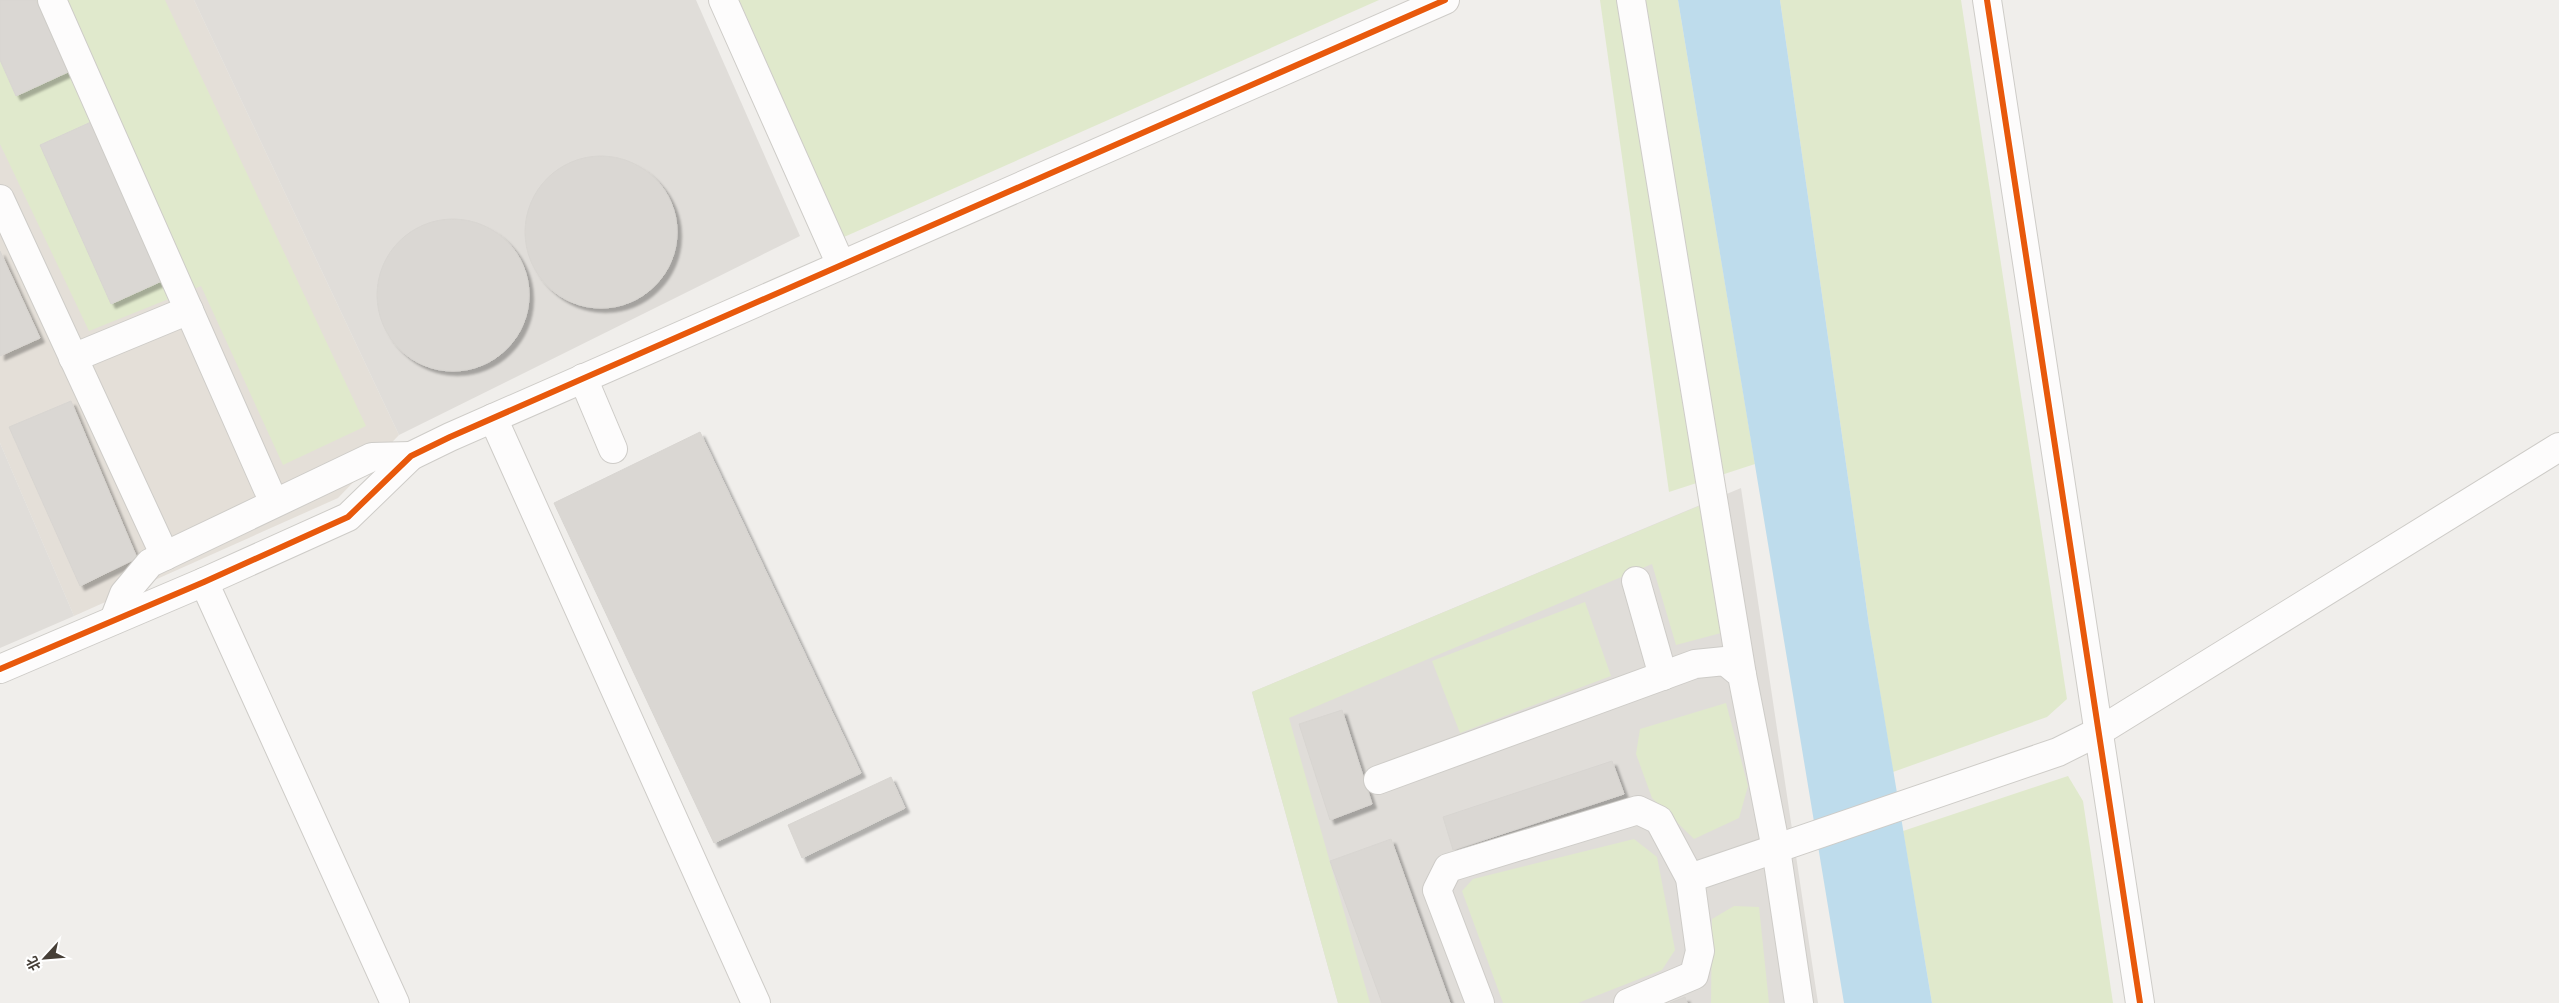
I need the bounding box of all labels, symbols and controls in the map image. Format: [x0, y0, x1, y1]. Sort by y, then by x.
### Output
north arrow [20, 933, 70, 983]
text: 北 [22, 953, 44, 974]

